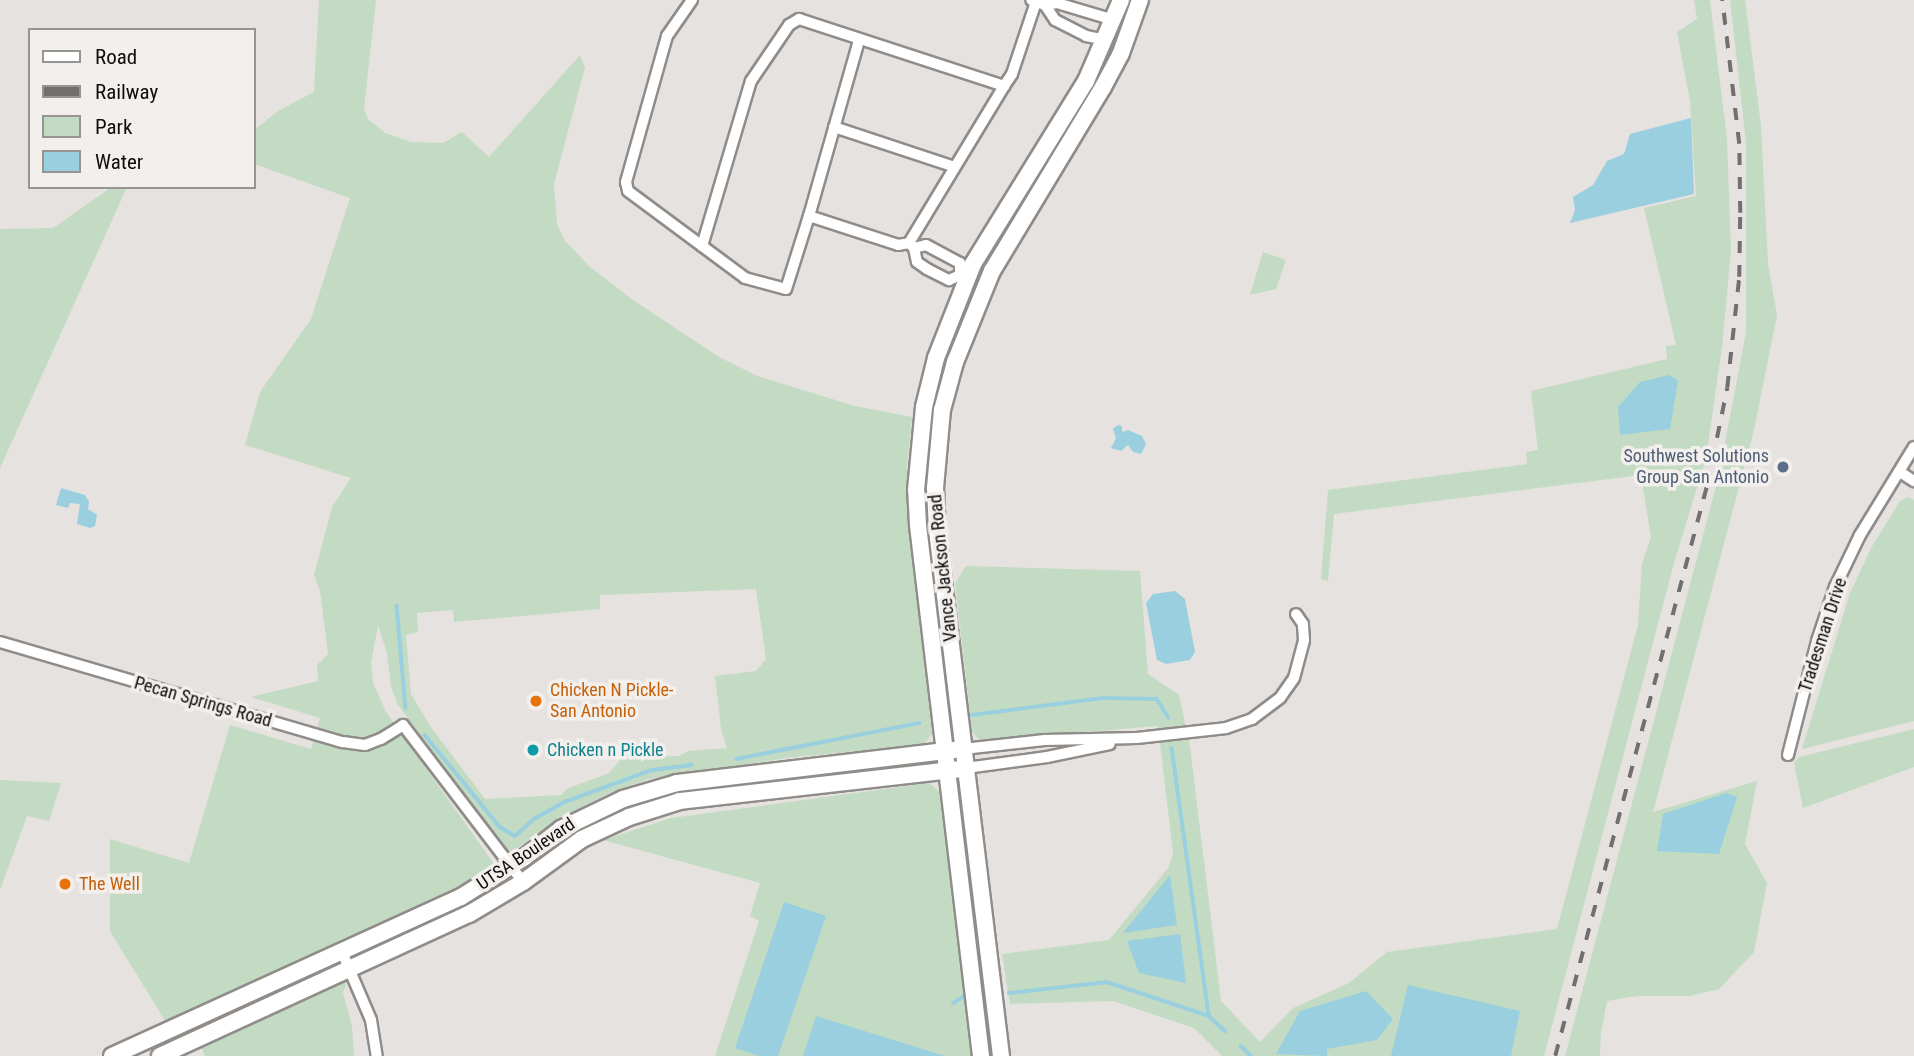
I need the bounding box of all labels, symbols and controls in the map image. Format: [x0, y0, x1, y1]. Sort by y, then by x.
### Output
legend [28, 28, 256, 189]
text: Road [95, 45, 137, 69]
text: Railway [95, 80, 158, 104]
text: Park [95, 115, 132, 139]
text: Water [95, 150, 143, 174]
place label: Southwest Solutions Group San Antonio [1623, 446, 1769, 489]
marker: Southwest Solutions Group San Antonio [1775, 459, 1791, 475]
street label: Vance Jackson Road [925, 493, 961, 643]
street label: Tradesman Drive [1794, 575, 1852, 695]
street label: Pecan Springs Road [132, 672, 274, 732]
place label: Chicken N Pickle- San Antonio [550, 680, 673, 722]
marker: Chicken N Pickle- San Antonio [528, 693, 544, 709]
place label: Chicken n Pickle [547, 739, 664, 761]
marker: Chicken n Pickle [525, 742, 541, 758]
street label: UTSA Boulevard [473, 813, 579, 895]
place label: The Well [79, 873, 140, 895]
marker: The Well [57, 876, 73, 892]

